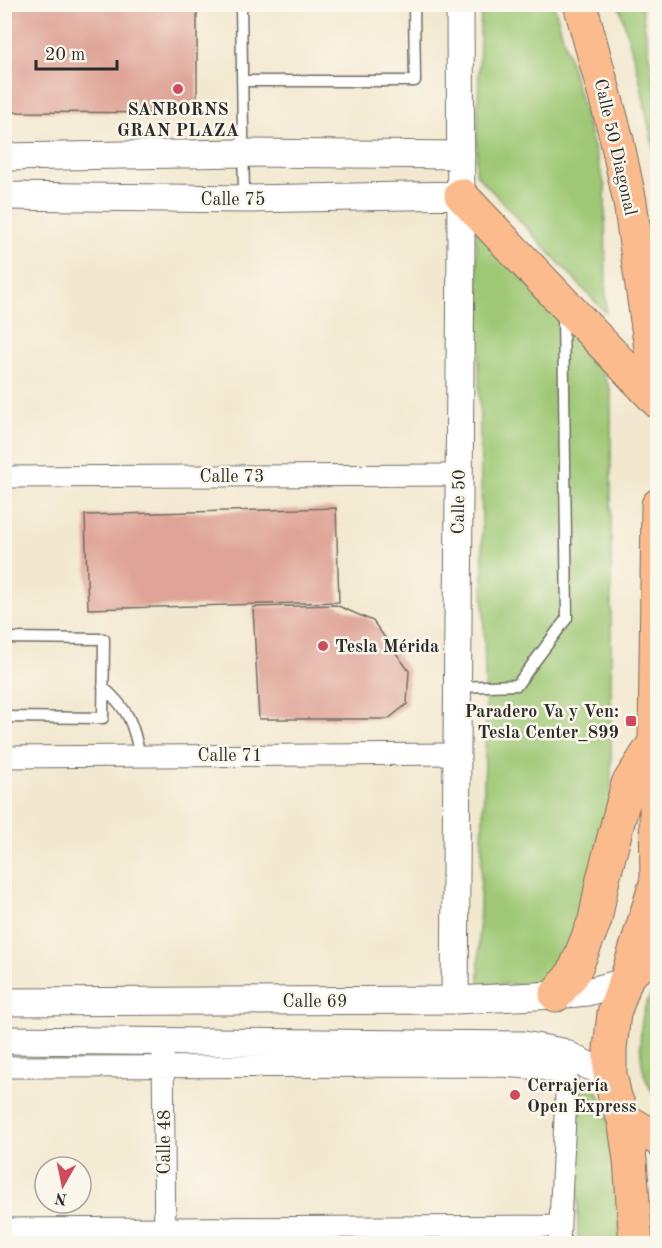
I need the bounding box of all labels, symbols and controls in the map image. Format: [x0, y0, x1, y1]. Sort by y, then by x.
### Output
scale bar [36, 33, 117, 71]
text: 20 m [45, 46, 85, 64]
street label: Calle 50 Diagonal [591, 77, 640, 218]
marker: SANBORNS GRAN PLAZA [171, 82, 185, 96]
place label: SANBORNS GRAN PLAZA [117, 101, 239, 140]
street label: Calle 75 [201, 191, 265, 209]
street label: Calle 73 [200, 468, 264, 486]
street label: Calle 50 [449, 469, 469, 535]
place label: Tesla Mérida [335, 638, 439, 656]
marker: Tesla Mérida [316, 639, 330, 653]
place label: Paradero Va y Ven: Tesla Center_899 [464, 703, 619, 742]
marker: Paradero Va y Ven: Tesla Center_899 [624, 714, 638, 728]
street label: Calle 71 [198, 747, 262, 765]
street label: Calle 69 [283, 993, 347, 1011]
place label: Cerrajería Open Express [527, 1077, 637, 1116]
marker: Cerrajería Open Express [508, 1088, 522, 1102]
street label: Calle 48 [156, 1110, 174, 1174]
north arrow [33, 1155, 93, 1215]
text: N [53, 1189, 68, 1207]

